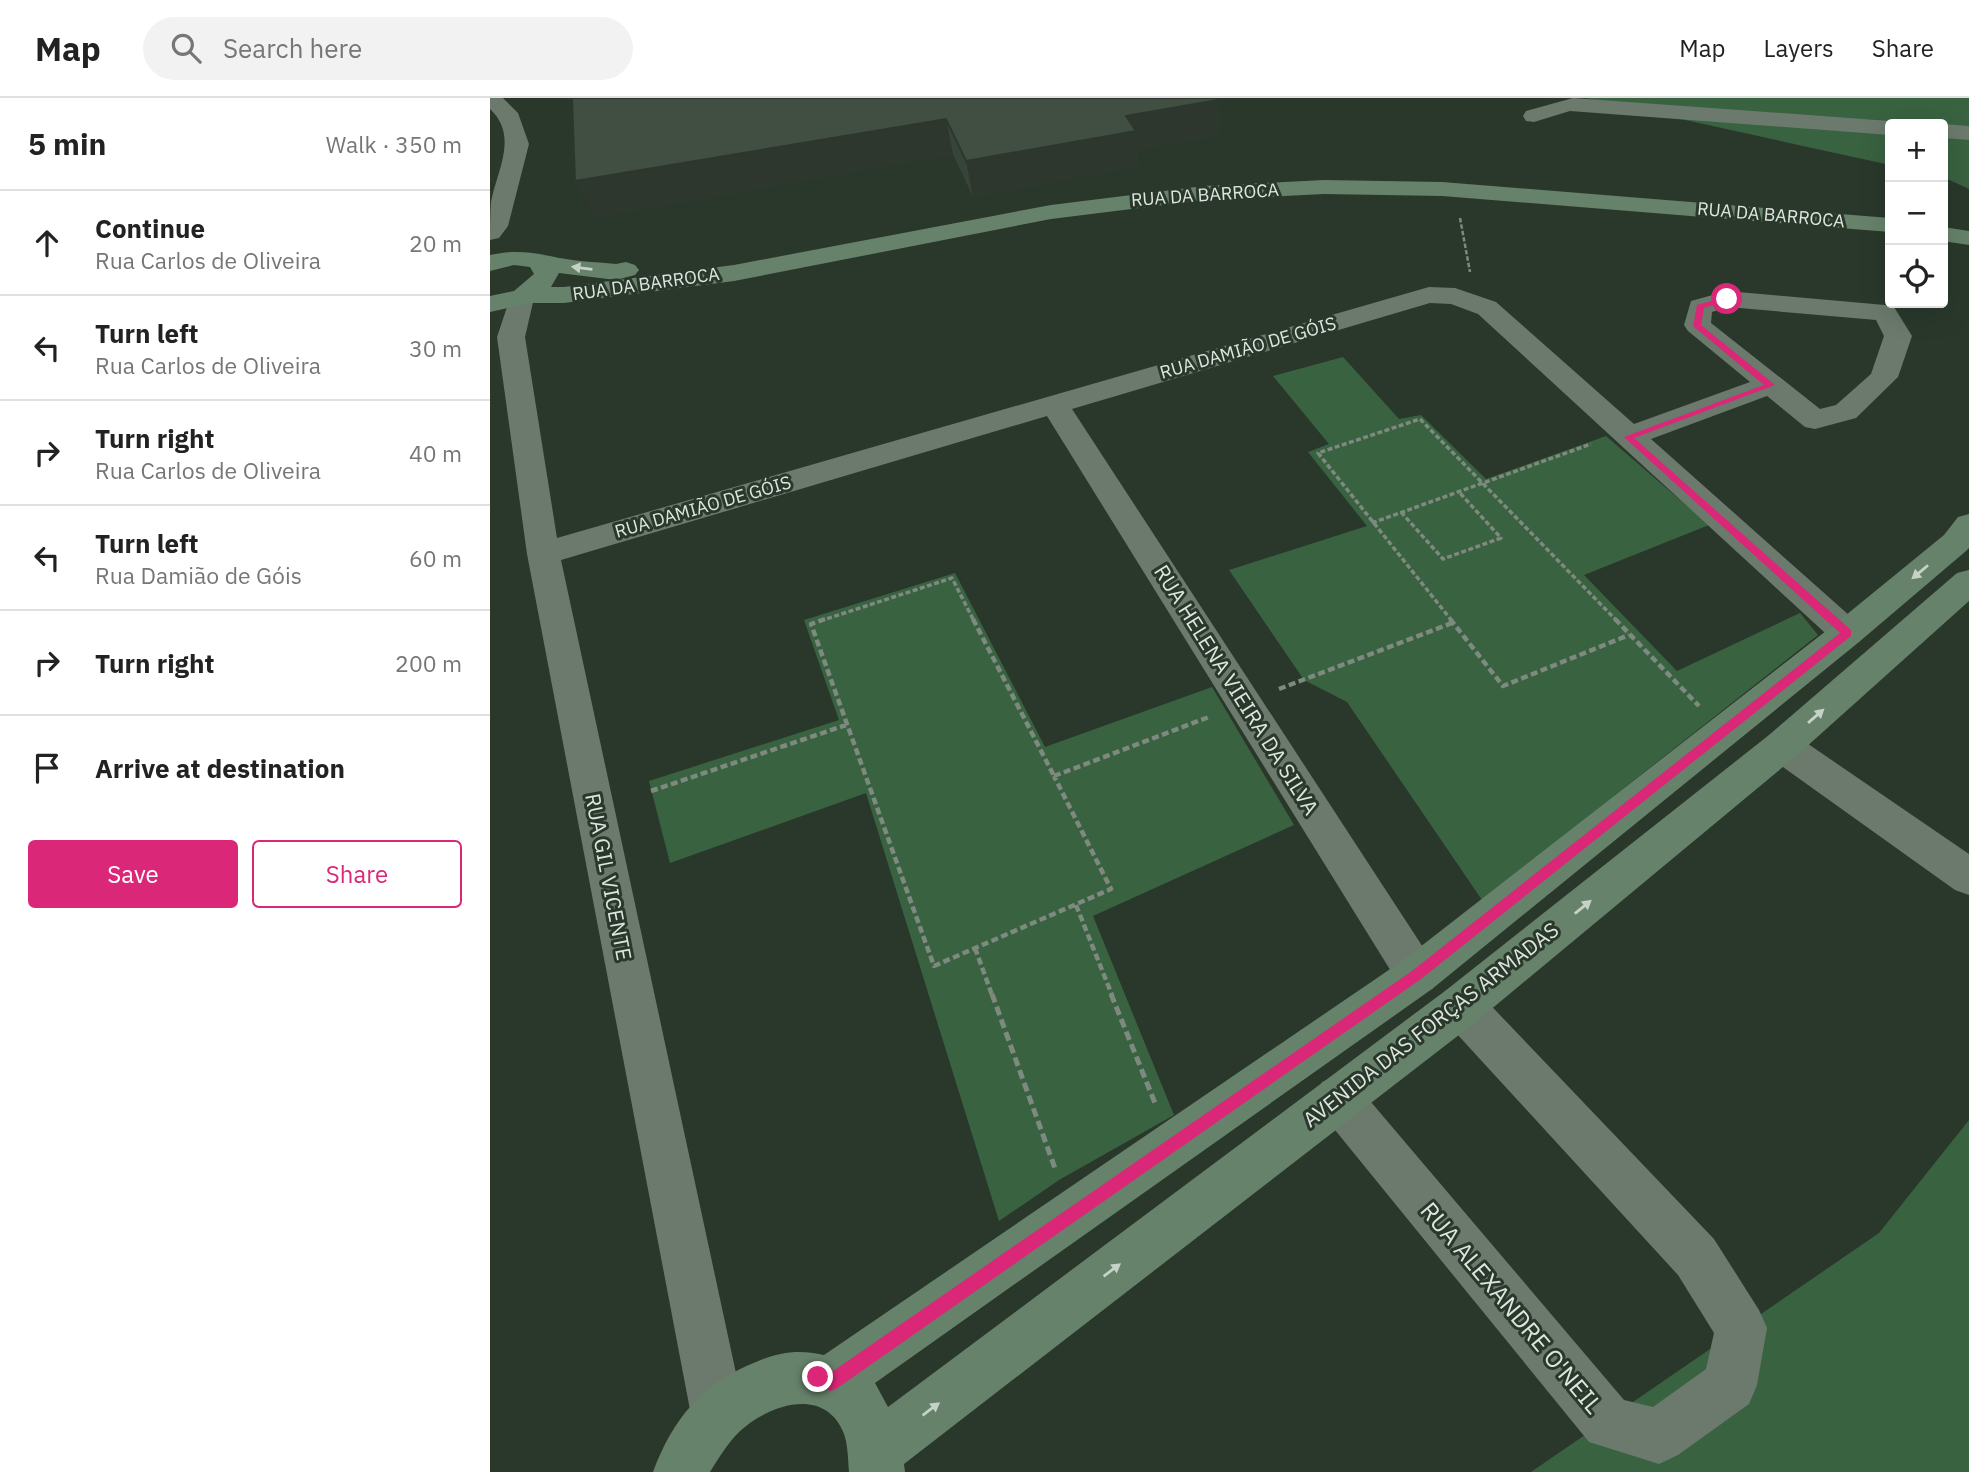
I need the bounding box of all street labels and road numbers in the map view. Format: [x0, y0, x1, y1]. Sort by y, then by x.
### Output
street label: RUA DA BARROCA [1130, 178, 1280, 211]
street label: RUA DA BARROCA [1696, 197, 1846, 232]
street label: RUA DA BARROCA [571, 262, 721, 305]
street label: RUA DAMIÃO DE GÓIS [1157, 311, 1339, 384]
street label: RUA DAMIÃO DE GÓIS [612, 470, 794, 543]
street label: RUA HELENA VIEIRA DA SILVA [1148, 559, 1326, 820]
street label: RUA GIL VICENTE [579, 791, 639, 963]
street label: AVENIDA DAS FORÇAS ARMADAS [1297, 915, 1564, 1133]
street label: RUA ALEXANDRE O'NEIL [1414, 1195, 1610, 1420]

